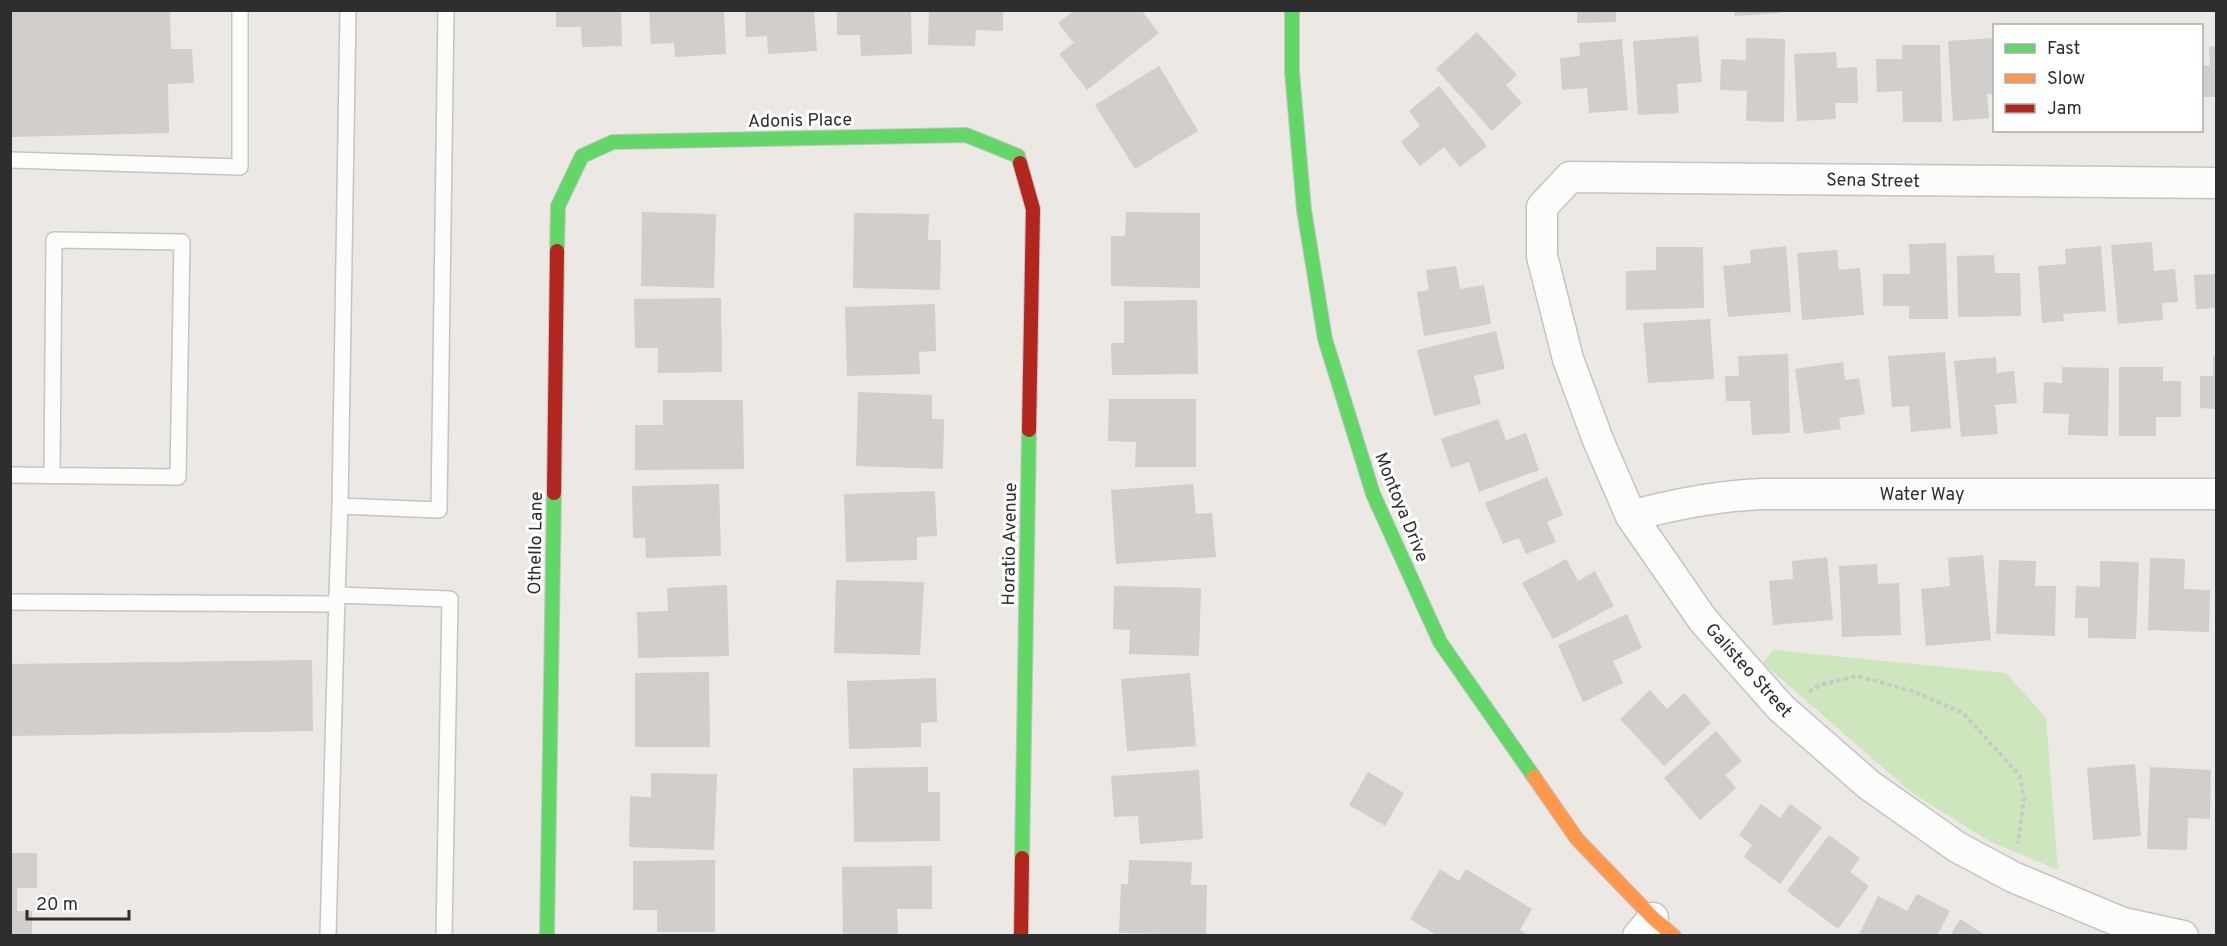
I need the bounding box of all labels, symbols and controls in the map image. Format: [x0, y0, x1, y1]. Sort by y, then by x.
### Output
legend [1993, 24, 2203, 132]
text: Fast [2047, 38, 2080, 61]
text: Slow [2047, 68, 2085, 91]
text: Jam [2047, 98, 2082, 121]
street label: Adonis Place [748, 109, 852, 134]
street label: Sena Street [1826, 169, 1920, 194]
street label: Montoya Drive [1368, 449, 1433, 566]
street label: Horatio Avenue [998, 482, 1023, 606]
street label: Water Way [1880, 484, 1964, 507]
street label: Othello Lane [524, 491, 549, 595]
street label: Galisteo Street [1699, 619, 1797, 723]
scale bar [27, 883, 129, 921]
text: 20 m [36, 894, 78, 917]

